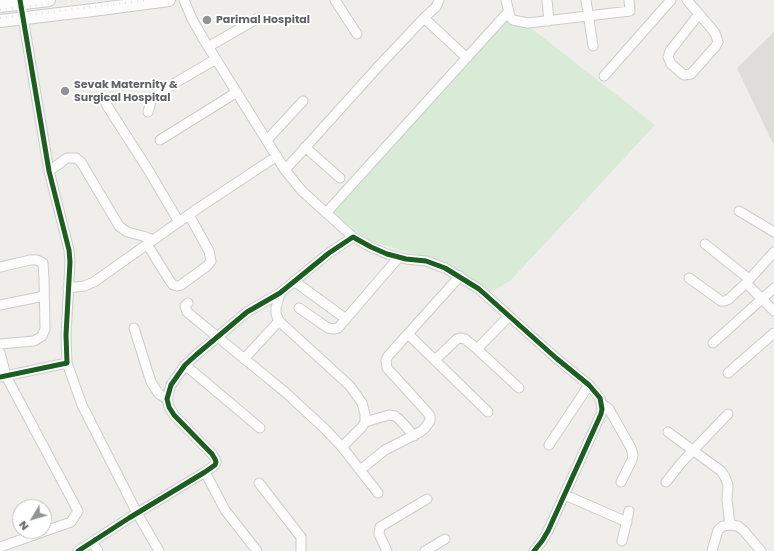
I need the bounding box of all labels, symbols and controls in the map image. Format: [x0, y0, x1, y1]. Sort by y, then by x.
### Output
place label: Parimal Hospital [216, 13, 310, 27]
marker: Parimal Hospital [201, 14, 213, 26]
place label: Sevak Maternity & Surgical Hospital [74, 78, 178, 104]
marker: Sevak Maternity & Surgical Hospital [59, 85, 71, 97]
north arrow [12, 499, 52, 539]
text: N [14, 518, 32, 534]

